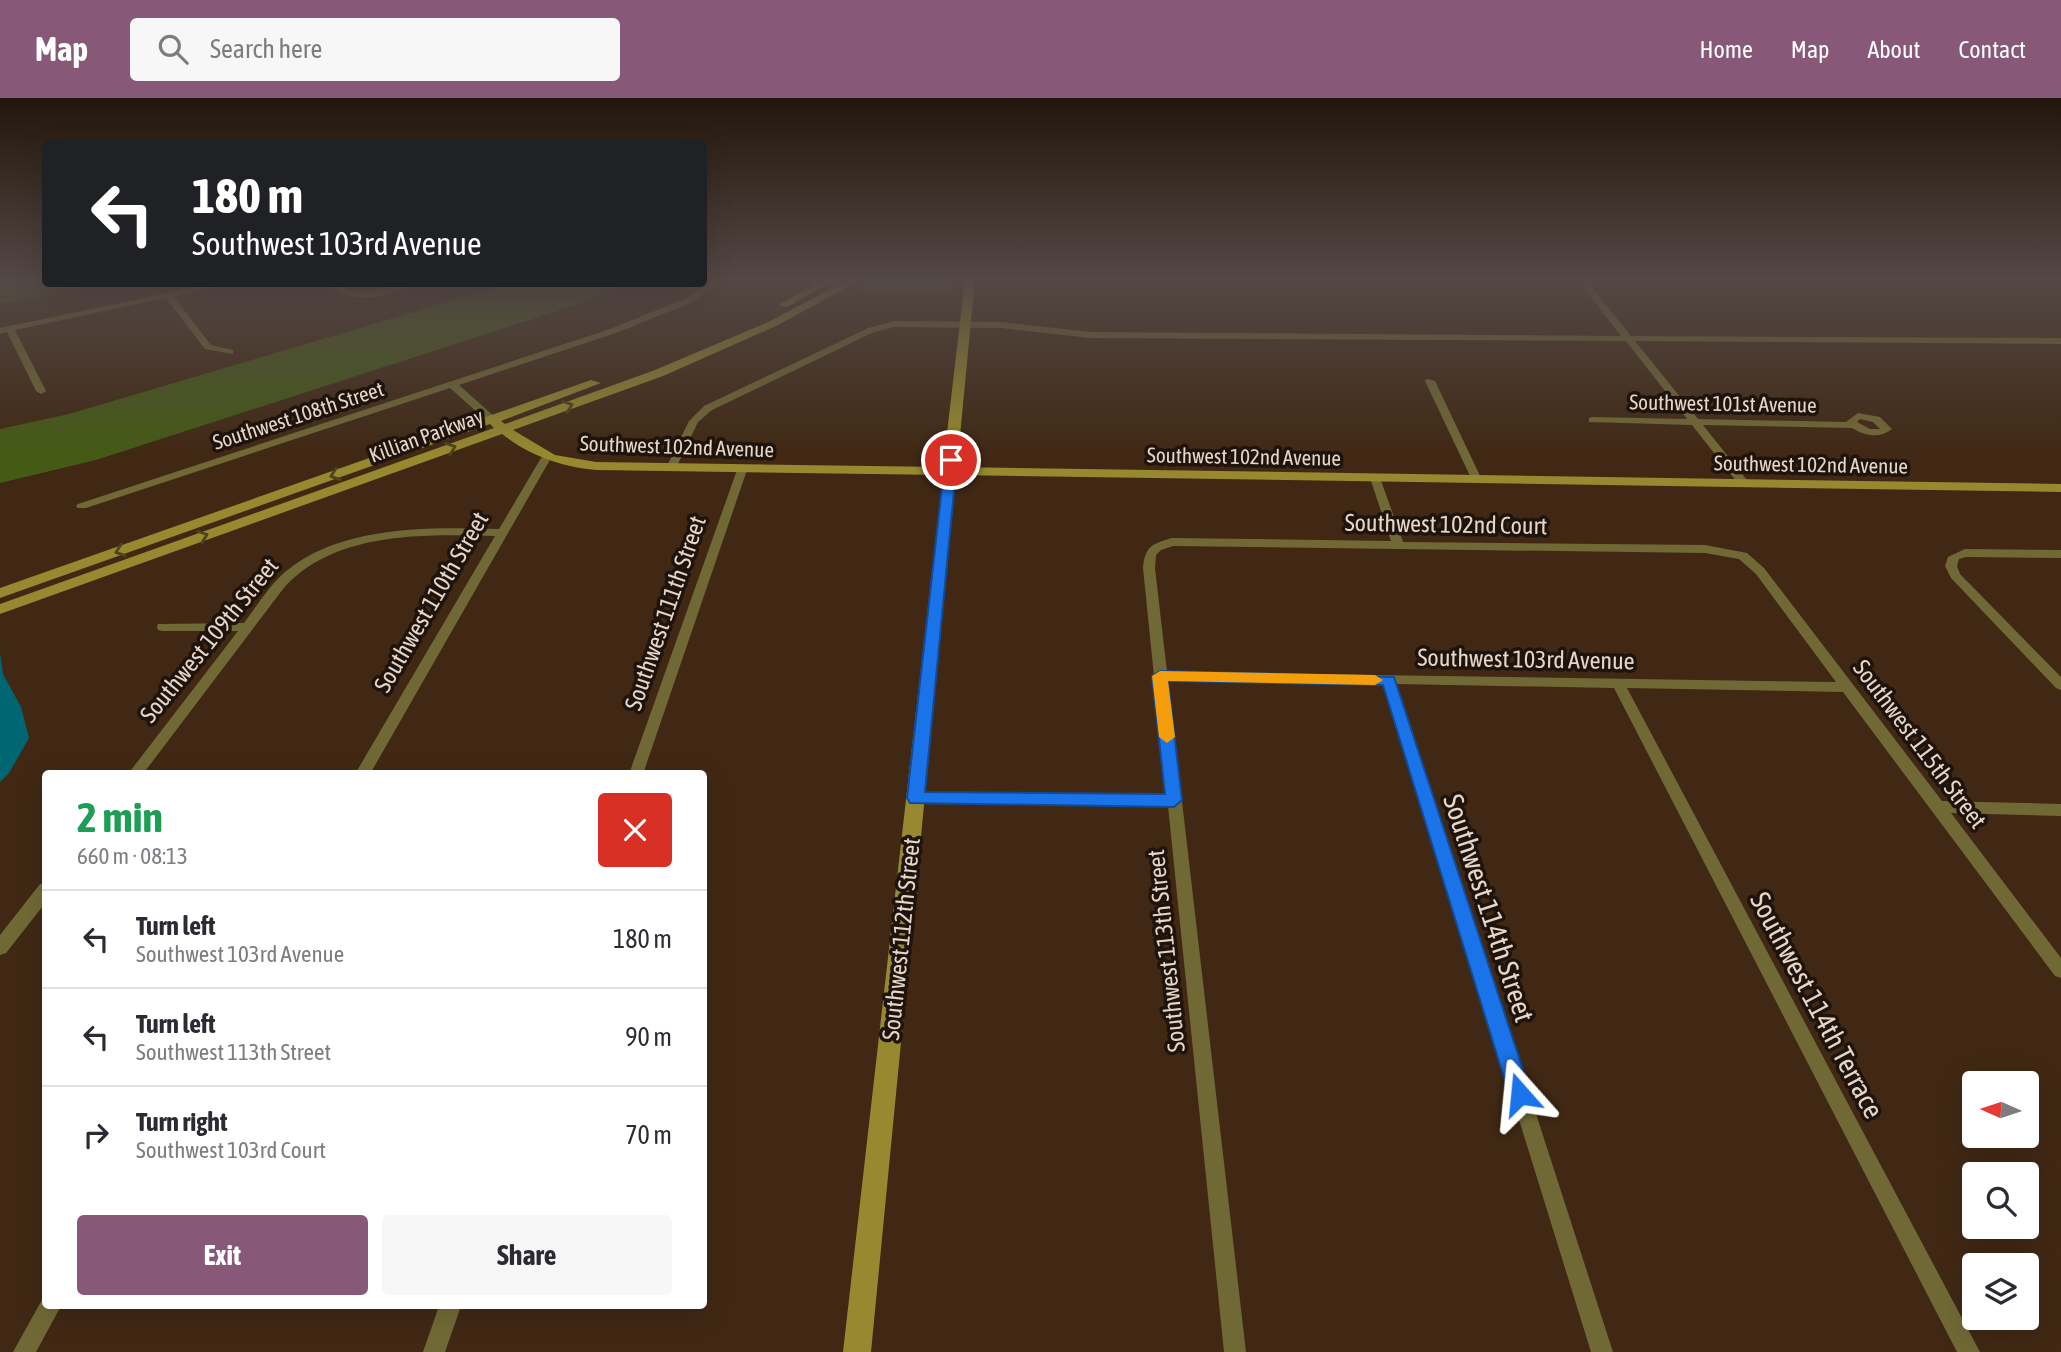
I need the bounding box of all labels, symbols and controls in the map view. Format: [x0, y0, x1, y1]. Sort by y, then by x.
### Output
search box [130, 18, 620, 81]
text: Map [35, 30, 88, 68]
icon: search [154, 30, 192, 68]
text: Search here [210, 34, 322, 64]
text: Home [1699, 36, 1753, 63]
text: Map [1791, 36, 1829, 63]
text: About [1867, 36, 1920, 63]
text: Contact [1958, 36, 2026, 63]
text: 180 m [192, 167, 303, 223]
icon: left [77, 168, 168, 259]
text: Southwest 103rd Avenue [192, 225, 482, 262]
street label: Southwest 108th Street [210, 376, 386, 454]
street label: Southwest 101st Avenue [1629, 389, 1817, 417]
one-way arrow [562, 400, 574, 414]
street label: Killian Parkway [366, 403, 487, 467]
pin [921, 430, 981, 490]
street label: Southwest 102nd Avenue [580, 431, 774, 461]
icon: arrive [932, 441, 970, 479]
one-way arrow [444, 442, 456, 456]
street label: Southwest 102nd Avenue [1147, 442, 1341, 470]
street label: Southwest 102nd Avenue [1714, 450, 1908, 478]
one-way arrow [329, 467, 342, 481]
street label: Southwest 110th Street [368, 507, 494, 697]
street label: Southwest 102nd Court [1344, 509, 1548, 539]
street label: Southwest 111th Street [619, 512, 711, 714]
one-way arrow [196, 531, 208, 545]
one-way arrow [115, 542, 127, 556]
street label: Southwest 109th Street [134, 552, 284, 728]
street label: Southwest 103rd Avenue [1417, 644, 1635, 674]
street label: Southwest 115th Street [1848, 655, 1992, 833]
street label: Southwest 114th Street [1437, 790, 1541, 1026]
text: 2 min [77, 793, 163, 841]
button: close [598, 793, 672, 867]
street label: Southwest 112th Street [877, 836, 925, 1042]
text: 660 m · 08:13 [77, 843, 188, 869]
street label: Southwest 113th Street [1142, 848, 1190, 1054]
street label: Southwest 114th Terrace [1744, 887, 1890, 1123]
text: Turn left [136, 911, 216, 941]
icon: left [77, 920, 115, 958]
text: 180 m [613, 924, 672, 954]
text: Southwest 103rd Avenue [136, 941, 344, 967]
text: Turn left [136, 1009, 216, 1039]
icon: left [77, 1018, 115, 1056]
text: 90 m [625, 1022, 672, 1052]
text: Southwest 113th Street [136, 1039, 331, 1065]
position arrow [1483, 1057, 1557, 1131]
north arrow [1962, 1071, 2039, 1148]
map controls [1962, 1071, 2039, 1330]
text: Turn right [136, 1107, 227, 1137]
icon: right [77, 1116, 115, 1154]
text: 70 m [625, 1120, 672, 1150]
text: Southwest 103rd Court [136, 1137, 326, 1163]
button: search [1962, 1162, 2039, 1239]
button: Exit [77, 1215, 368, 1295]
button: Share [382, 1215, 672, 1295]
button: layers [1962, 1253, 2039, 1330]

